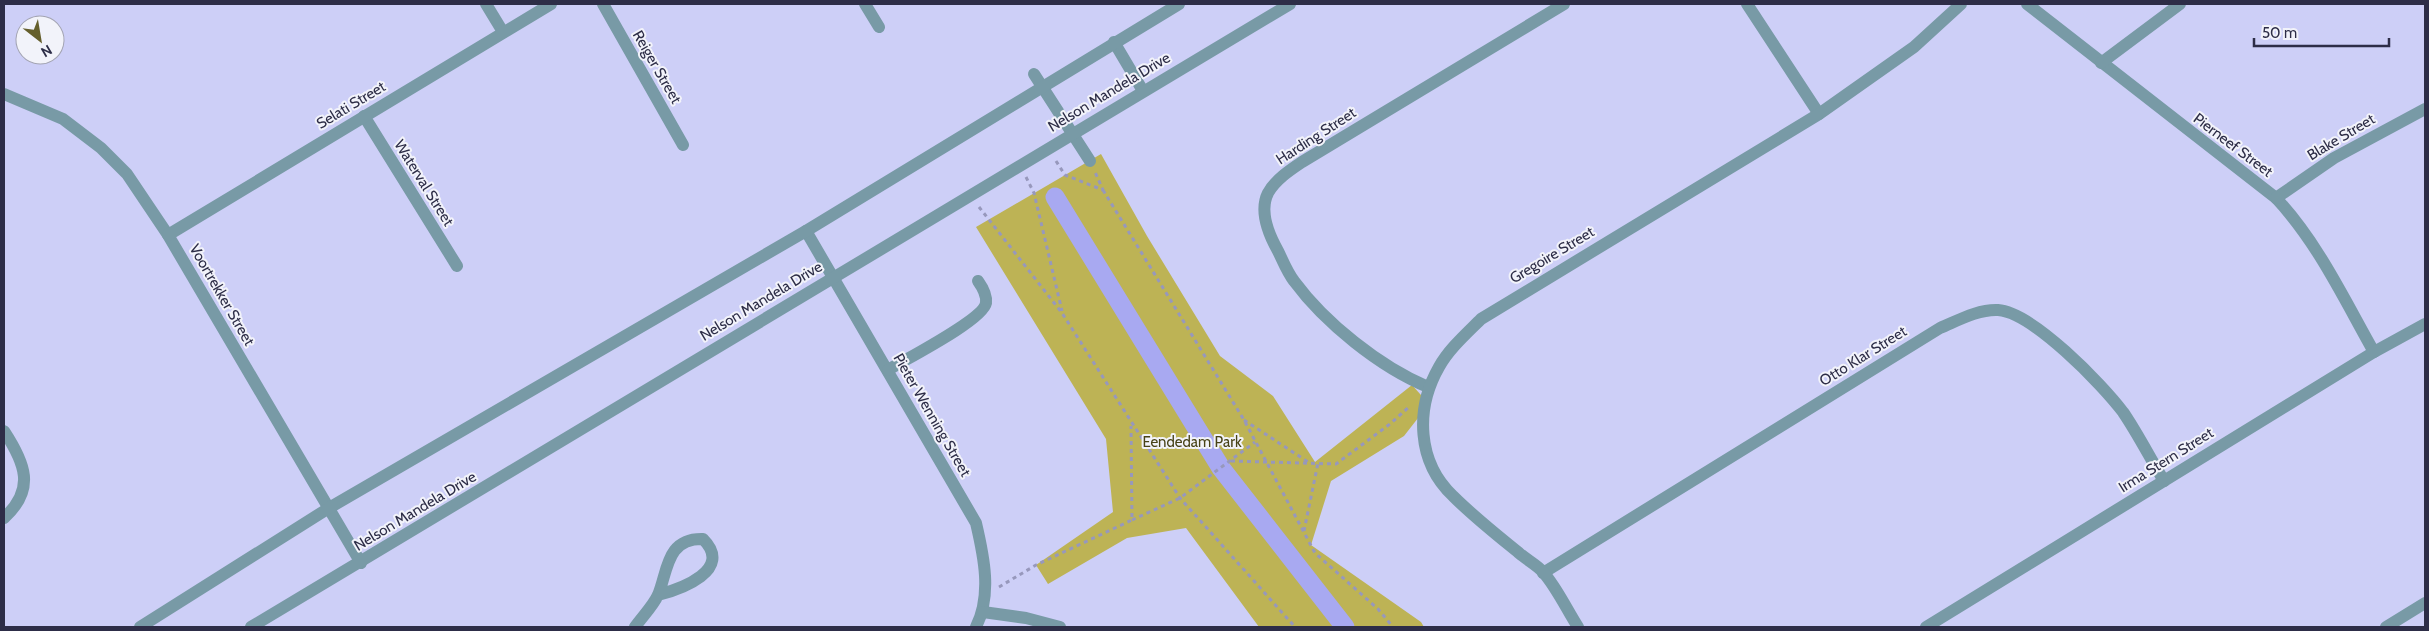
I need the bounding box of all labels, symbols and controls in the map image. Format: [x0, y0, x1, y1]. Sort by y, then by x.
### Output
north arrow [15, 15, 65, 65]
scale bar [2254, 15, 2389, 47]
text: 50 m [2262, 24, 2297, 42]
street label: Reiger Street [629, 27, 685, 107]
text: N [38, 41, 56, 61]
street label: Nelson Mandela Drive [1045, 48, 1174, 136]
street label: Selati Street [313, 77, 389, 133]
street label: Harding Street [1273, 104, 1359, 168]
street label: Pierneef Street [2190, 109, 2276, 181]
street label: Blake Street [2304, 110, 2378, 164]
street label: Waterval Street [390, 137, 458, 229]
street label: Gregoire Street [1507, 223, 1597, 287]
street label: Voortrekker Street [186, 241, 258, 349]
street label: Nelson Mandela Drive [697, 257, 826, 345]
street label: Otto Klar Street [1816, 322, 1910, 390]
street label: Pieter Wenning Street [889, 350, 975, 480]
street label: Irma Stern Street [2115, 424, 2217, 496]
park label: Eendedam Park [1142, 433, 1242, 451]
street label: Nelson Mandela Drive [351, 467, 480, 555]

